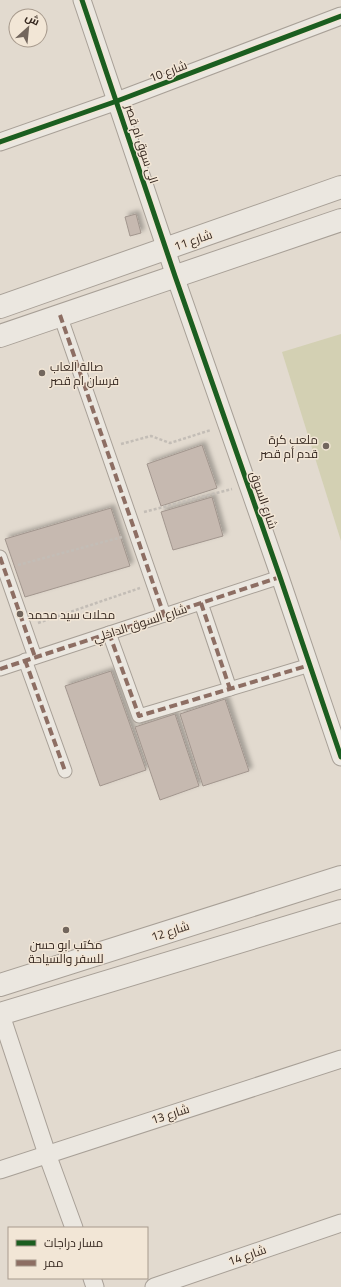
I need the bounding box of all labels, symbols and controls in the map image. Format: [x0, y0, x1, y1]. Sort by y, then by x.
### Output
text: ش [22, 7, 43, 31]
north arrow [8, 8, 48, 48]
street label: شارع 10 [146, 53, 191, 89]
street label: الى سوق ام قصر [118, 100, 166, 187]
street label: شارع 11 [171, 223, 215, 257]
place label: صالة العاب فرسان ام قصر [49, 355, 119, 392]
marker: صالة العاب فرسان ام قصر [37, 368, 47, 378]
place label: ملعب كرة قدم أم قصر [259, 428, 318, 465]
marker: ملعب كرة قدم أم قصر [321, 441, 331, 451]
street label: شارع السوق [243, 468, 285, 532]
street label: شارع السوق الداخلي [90, 597, 190, 649]
place label: محلات سيد محمد [28, 603, 115, 626]
marker: محلات سيد محمد [15, 609, 25, 619]
street label: شارع 12 [148, 914, 192, 948]
marker: مكتب ابو حسن للسفر والسياحة [61, 925, 71, 935]
place label: مكتب ابو حسن للسفر والسياحة [28, 933, 104, 970]
street label: شارع 13 [148, 1097, 192, 1131]
legend [8, 1227, 148, 1279]
text: مسار دراجات [44, 1231, 103, 1254]
street label: شارع 14 [225, 1238, 269, 1272]
text: ممر [43, 1251, 63, 1274]

